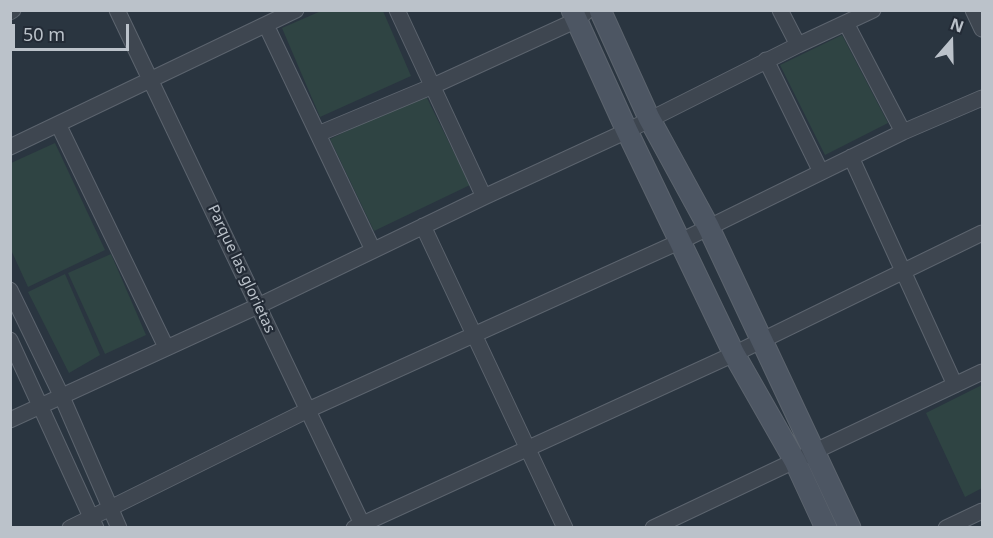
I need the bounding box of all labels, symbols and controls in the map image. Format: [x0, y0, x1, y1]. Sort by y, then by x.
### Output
scale bar [15, 12, 132, 50]
north arrow [921, 12, 981, 72]
text: N [947, 13, 967, 38]
text: 50 m [23, 22, 65, 46]
street label: Parque las glorietas [203, 202, 279, 336]

